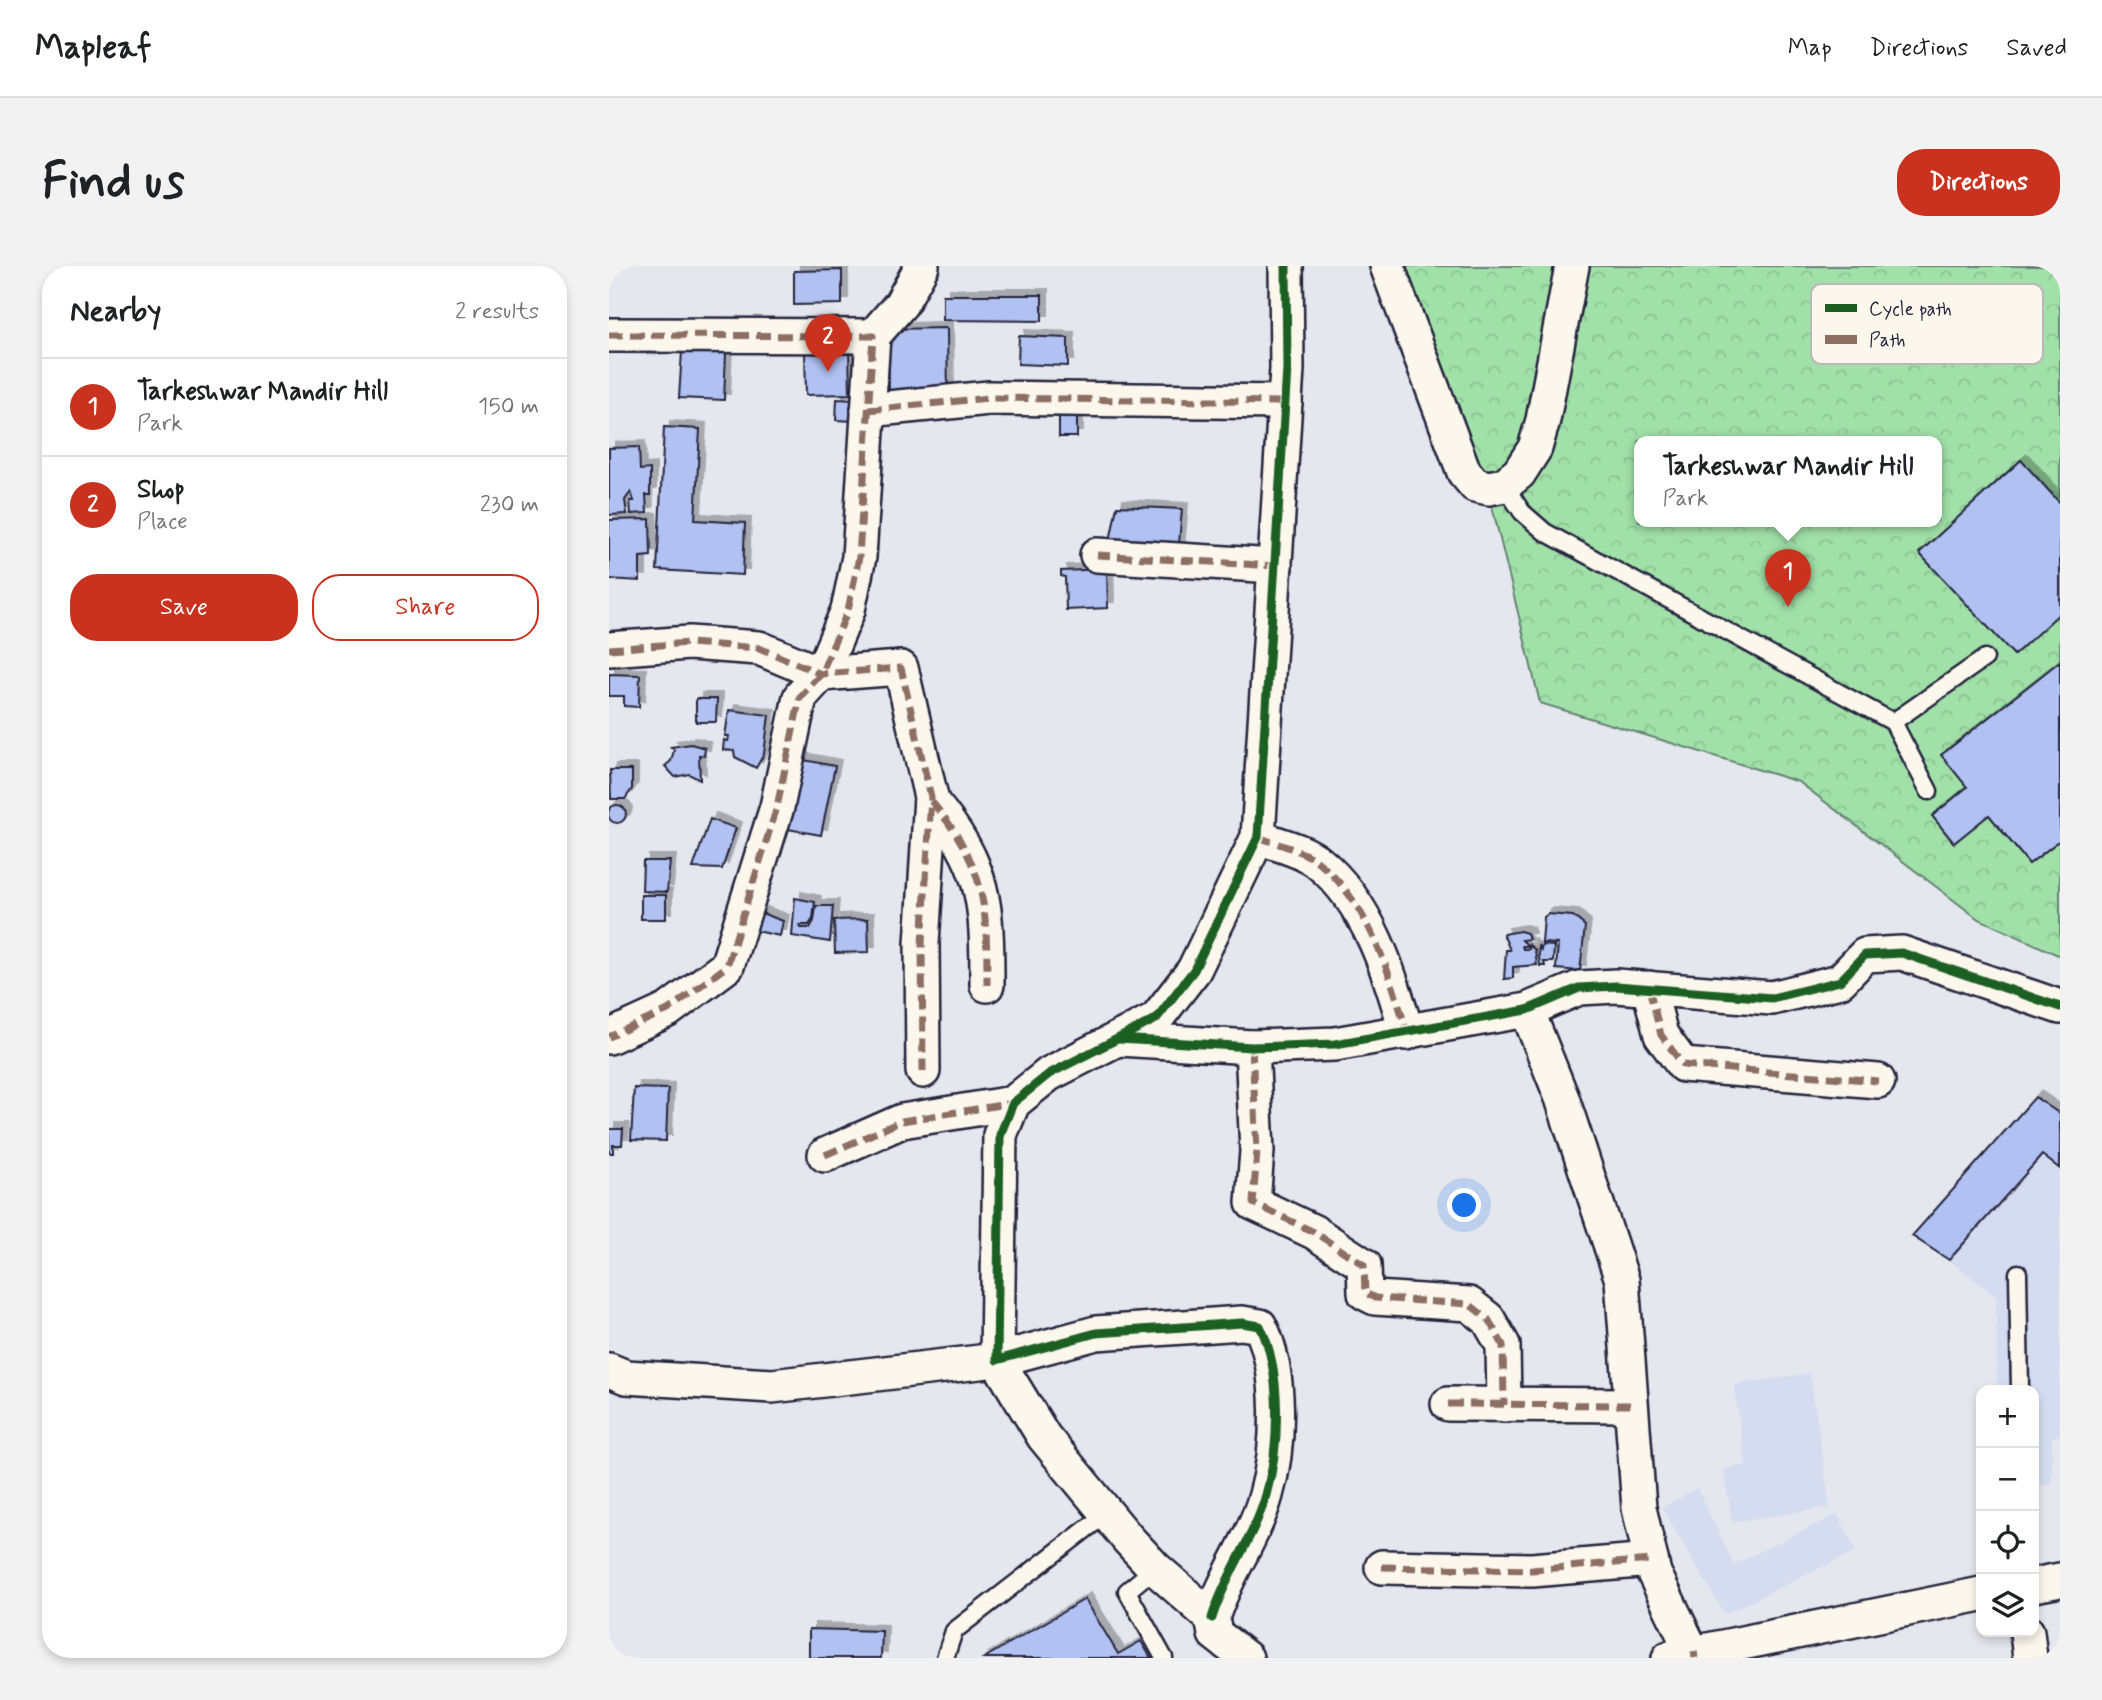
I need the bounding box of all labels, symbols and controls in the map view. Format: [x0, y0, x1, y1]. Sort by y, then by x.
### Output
text: Mapleaf [35, 26, 151, 70]
text: Map [1788, 33, 1832, 64]
text: Directions [1870, 33, 1968, 64]
text: Saved [2006, 33, 2067, 64]
button: Directions [1897, 149, 2060, 216]
text: Find us [42, 150, 185, 215]
legend [1811, 284, 2043, 364]
text: Nearby [70, 292, 161, 331]
text: 2 results [455, 297, 539, 327]
text: Cycle path [1869, 297, 1952, 322]
pin: 2 [805, 314, 851, 372]
text: Path [1869, 328, 1906, 353]
text: Tarkeshwar Mandir Hill [137, 375, 388, 409]
text: 1 [88, 392, 98, 422]
text: 150 m [478, 392, 539, 422]
text: Park [137, 409, 183, 439]
popup [1634, 436, 1942, 527]
text: Tarkeshwar Mandir Hill [1662, 450, 1914, 484]
text: Shop [137, 473, 185, 507]
text: Park [1662, 484, 1708, 514]
text: 2 [87, 490, 99, 520]
text: 230 m [480, 490, 539, 520]
text: Place [137, 507, 188, 537]
pin: 1 [1765, 549, 1811, 607]
button: Save [70, 574, 298, 641]
button: Share [312, 574, 539, 641]
your location [1447, 1188, 1481, 1222]
map controls [1976, 1385, 2039, 1637]
button: + [1976, 1385, 2039, 1448]
button: − [1976, 1448, 2039, 1511]
button: locate [1976, 1511, 2039, 1574]
button: layers [1976, 1574, 2039, 1637]

